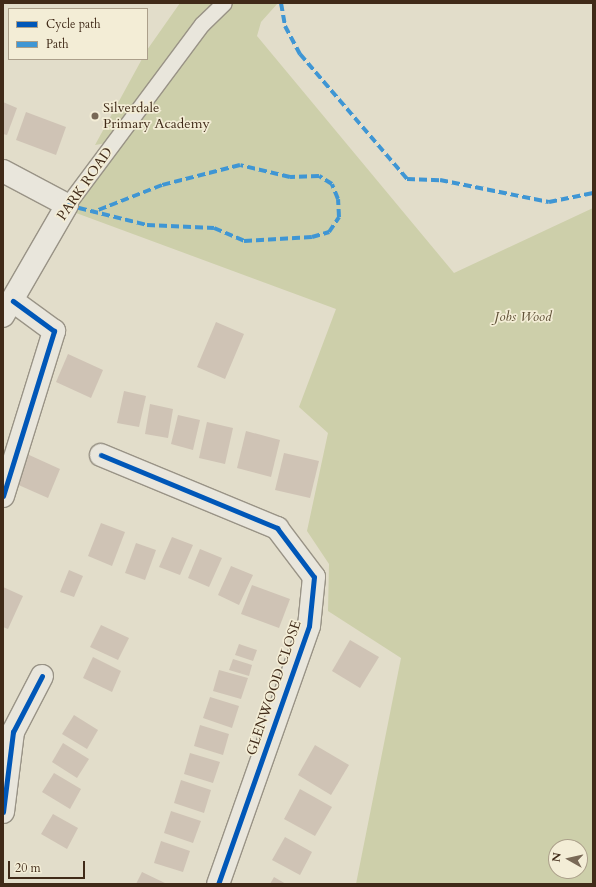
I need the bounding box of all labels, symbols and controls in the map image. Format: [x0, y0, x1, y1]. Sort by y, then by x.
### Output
legend [8, 8, 148, 60]
text: Cycle path [46, 16, 101, 32]
text: Path [46, 36, 69, 52]
place label: Silverdale Primary Academy [103, 100, 210, 132]
marker: Silverdale Primary Academy [90, 111, 100, 121]
street label: PARK ROAD [54, 144, 116, 224]
park label: Jobs Wood [494, 309, 552, 325]
street label: GLENWOOD CLOSE [243, 618, 305, 758]
north arrow [548, 839, 588, 879]
text: N [549, 852, 565, 863]
scale bar [10, 853, 87, 879]
text: 20 m [15, 860, 41, 876]

